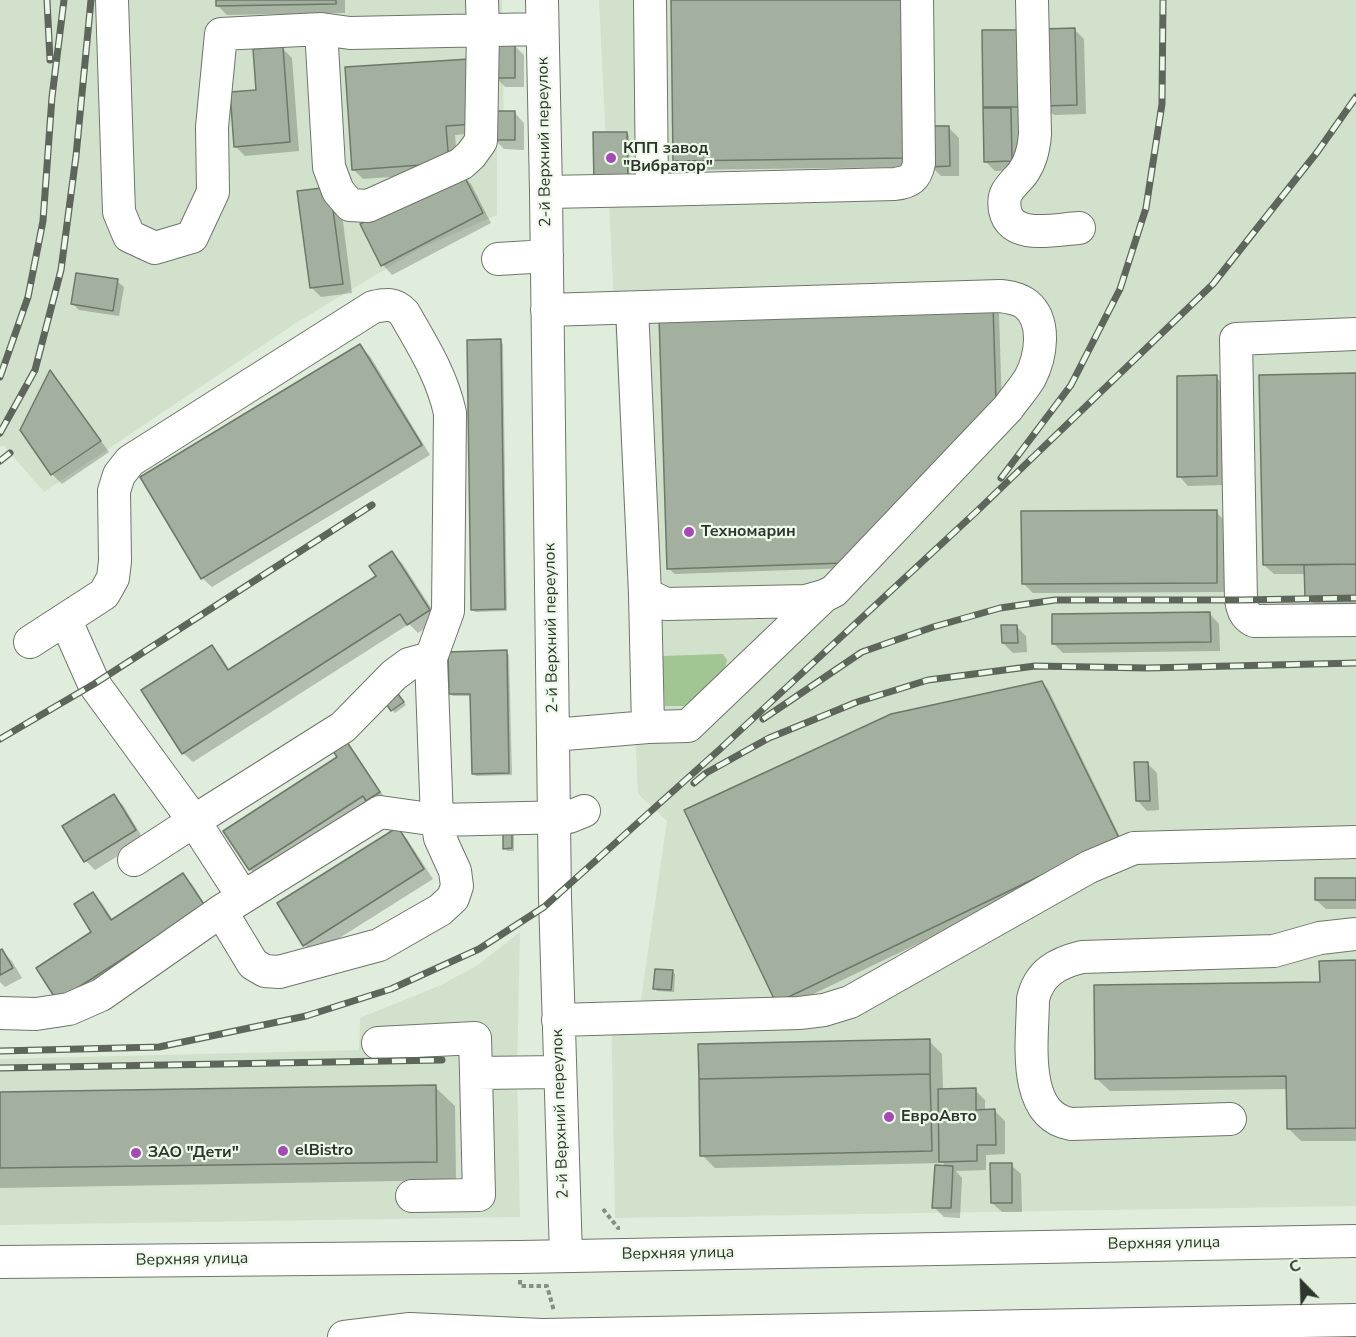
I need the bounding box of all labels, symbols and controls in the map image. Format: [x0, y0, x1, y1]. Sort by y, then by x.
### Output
street label: 2-й Верхний переулок [534, 57, 556, 227]
place label: КПП завод "Вибратор" [623, 139, 713, 177]
marker: КПП завод "Вибратор" [604, 151, 618, 165]
place label: Техномарин [701, 522, 796, 542]
marker: Техномарин [682, 525, 696, 539]
street label: 2-й Верхний переулок [541, 543, 563, 713]
street label: 2-й Верхний переулок [548, 1029, 574, 1199]
place label: ЕвроАвто [901, 1107, 977, 1127]
marker: ЕвроАвто [882, 1110, 896, 1124]
place label: elBistro [295, 1141, 353, 1161]
place label: ЗАО "Дети" [148, 1143, 239, 1163]
marker: elBistro [276, 1144, 290, 1158]
marker: ЗАО "Дети" [129, 1146, 143, 1160]
street label: Верхняя улица [1107, 1233, 1221, 1255]
street label: Верхняя улица [621, 1243, 735, 1265]
street label: Верхняя улица [135, 1249, 249, 1271]
north arrow [1272, 1253, 1332, 1313]
text: С [1286, 1254, 1304, 1279]

